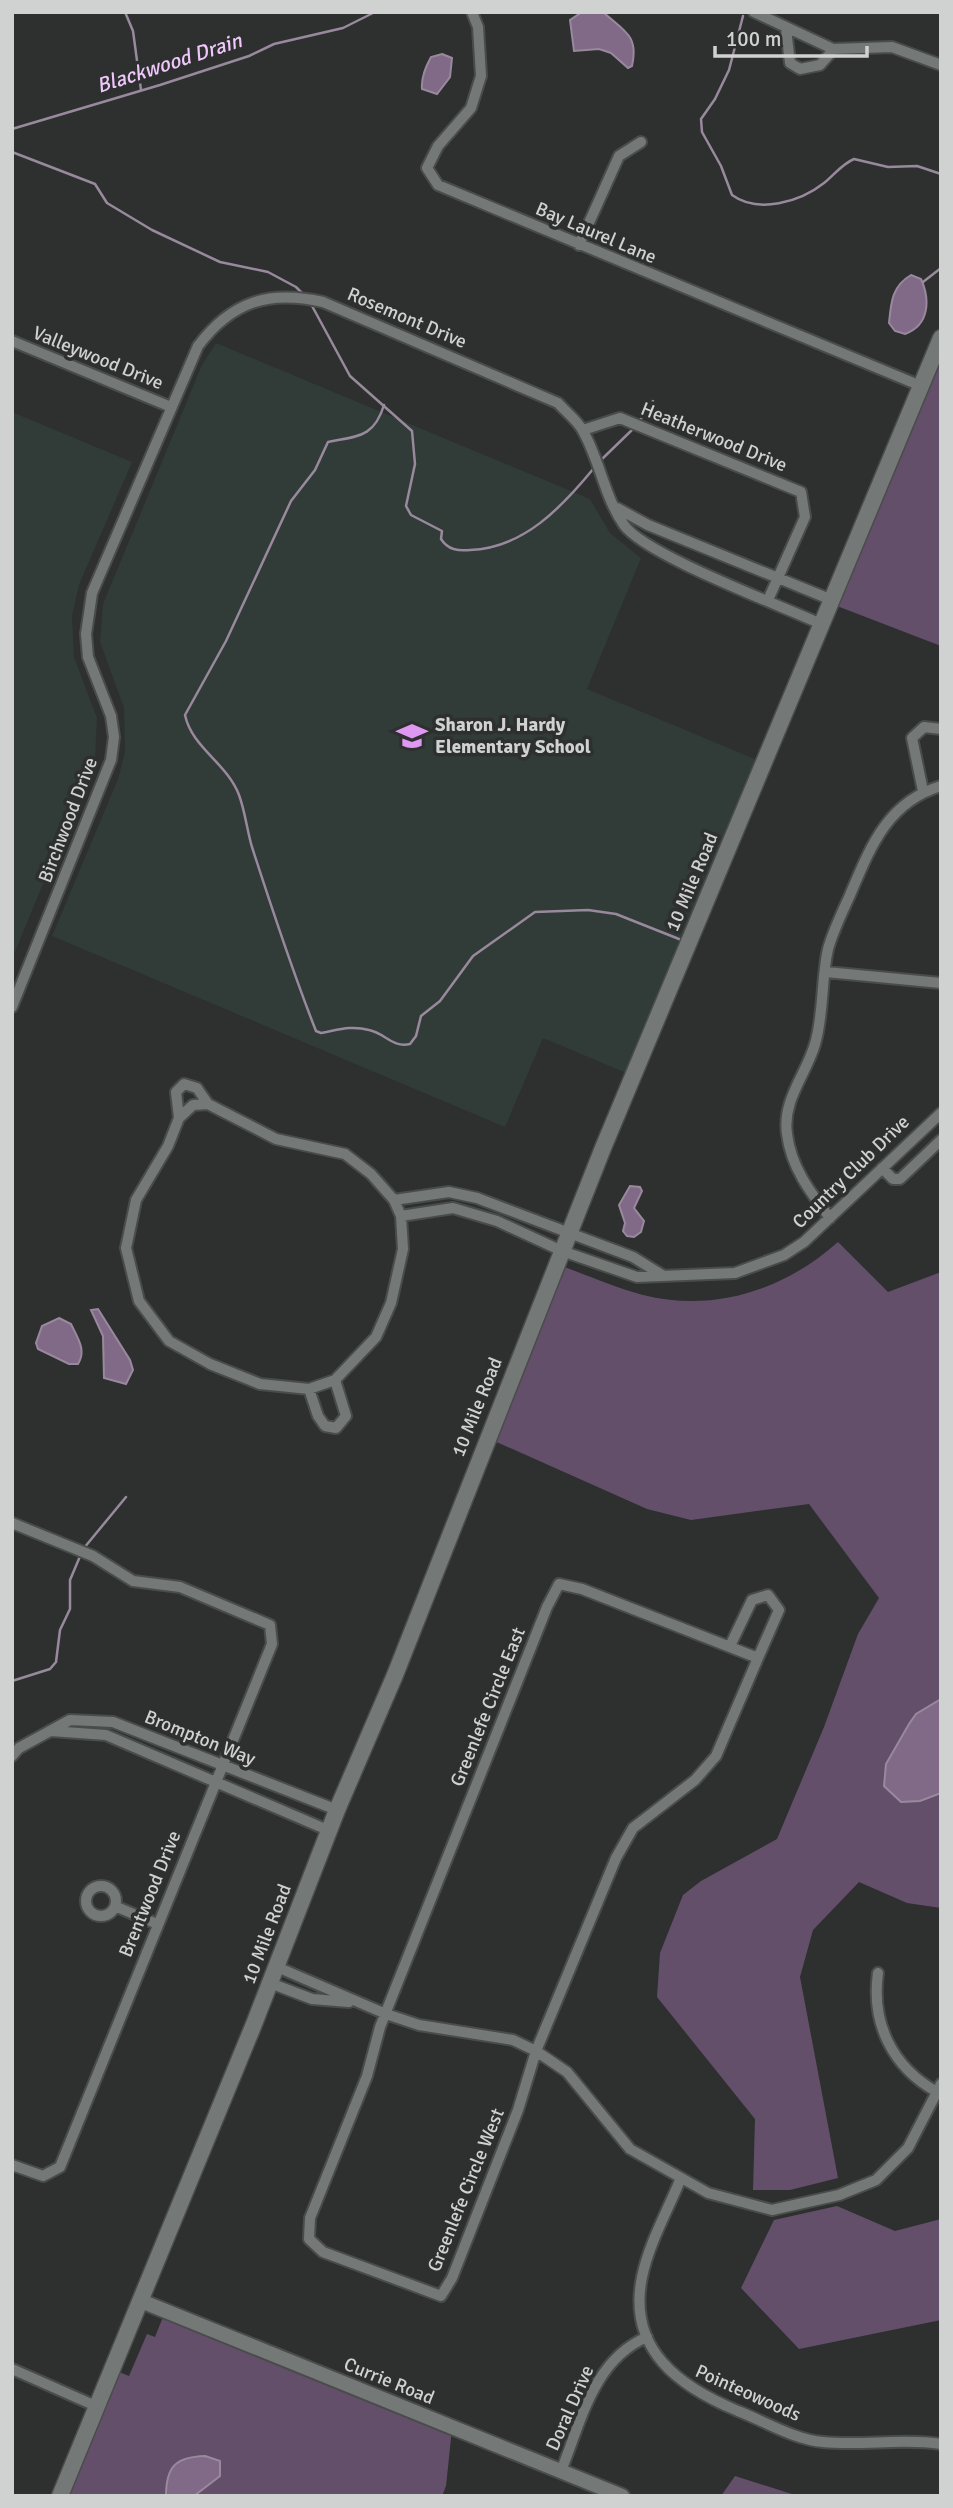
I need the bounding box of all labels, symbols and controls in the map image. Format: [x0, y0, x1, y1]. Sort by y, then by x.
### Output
scale bar [715, 14, 867, 58]
text: 100 m [726, 26, 781, 52]
water label: Blackwood Drain [93, 27, 246, 99]
street label: Bay Laurel Lane [532, 197, 660, 269]
street label: Rosemont Drive [344, 282, 470, 354]
street label: Valleywood Drive [29, 321, 167, 395]
street label: Heatherwood Drive [637, 397, 791, 477]
place label: Sharon J. Hardy Elementary School [435, 713, 591, 759]
school or university icon: Sharon J. Hardy Elementary School [395, 719, 429, 753]
street label: Birchwood Drive [33, 754, 103, 886]
street label: 10 Mile Road [660, 829, 724, 935]
street label: Country Club Drive [788, 1110, 914, 1234]
street label: 10 Mile Road [446, 1354, 508, 1460]
street label: Greenlefe Circle East [445, 1624, 531, 1790]
street label: Brompton Way [141, 1705, 259, 1771]
street label: Brentwood Drive [114, 1827, 186, 1961]
street label: 10 Mile Road [237, 1881, 297, 1987]
street label: Greenlefe Circle West [422, 2104, 510, 2275]
street label: Currie Road [340, 2352, 438, 2410]
street label: Pointeowoods [692, 2359, 804, 2427]
street label: Doral Drive [541, 2362, 599, 2454]

